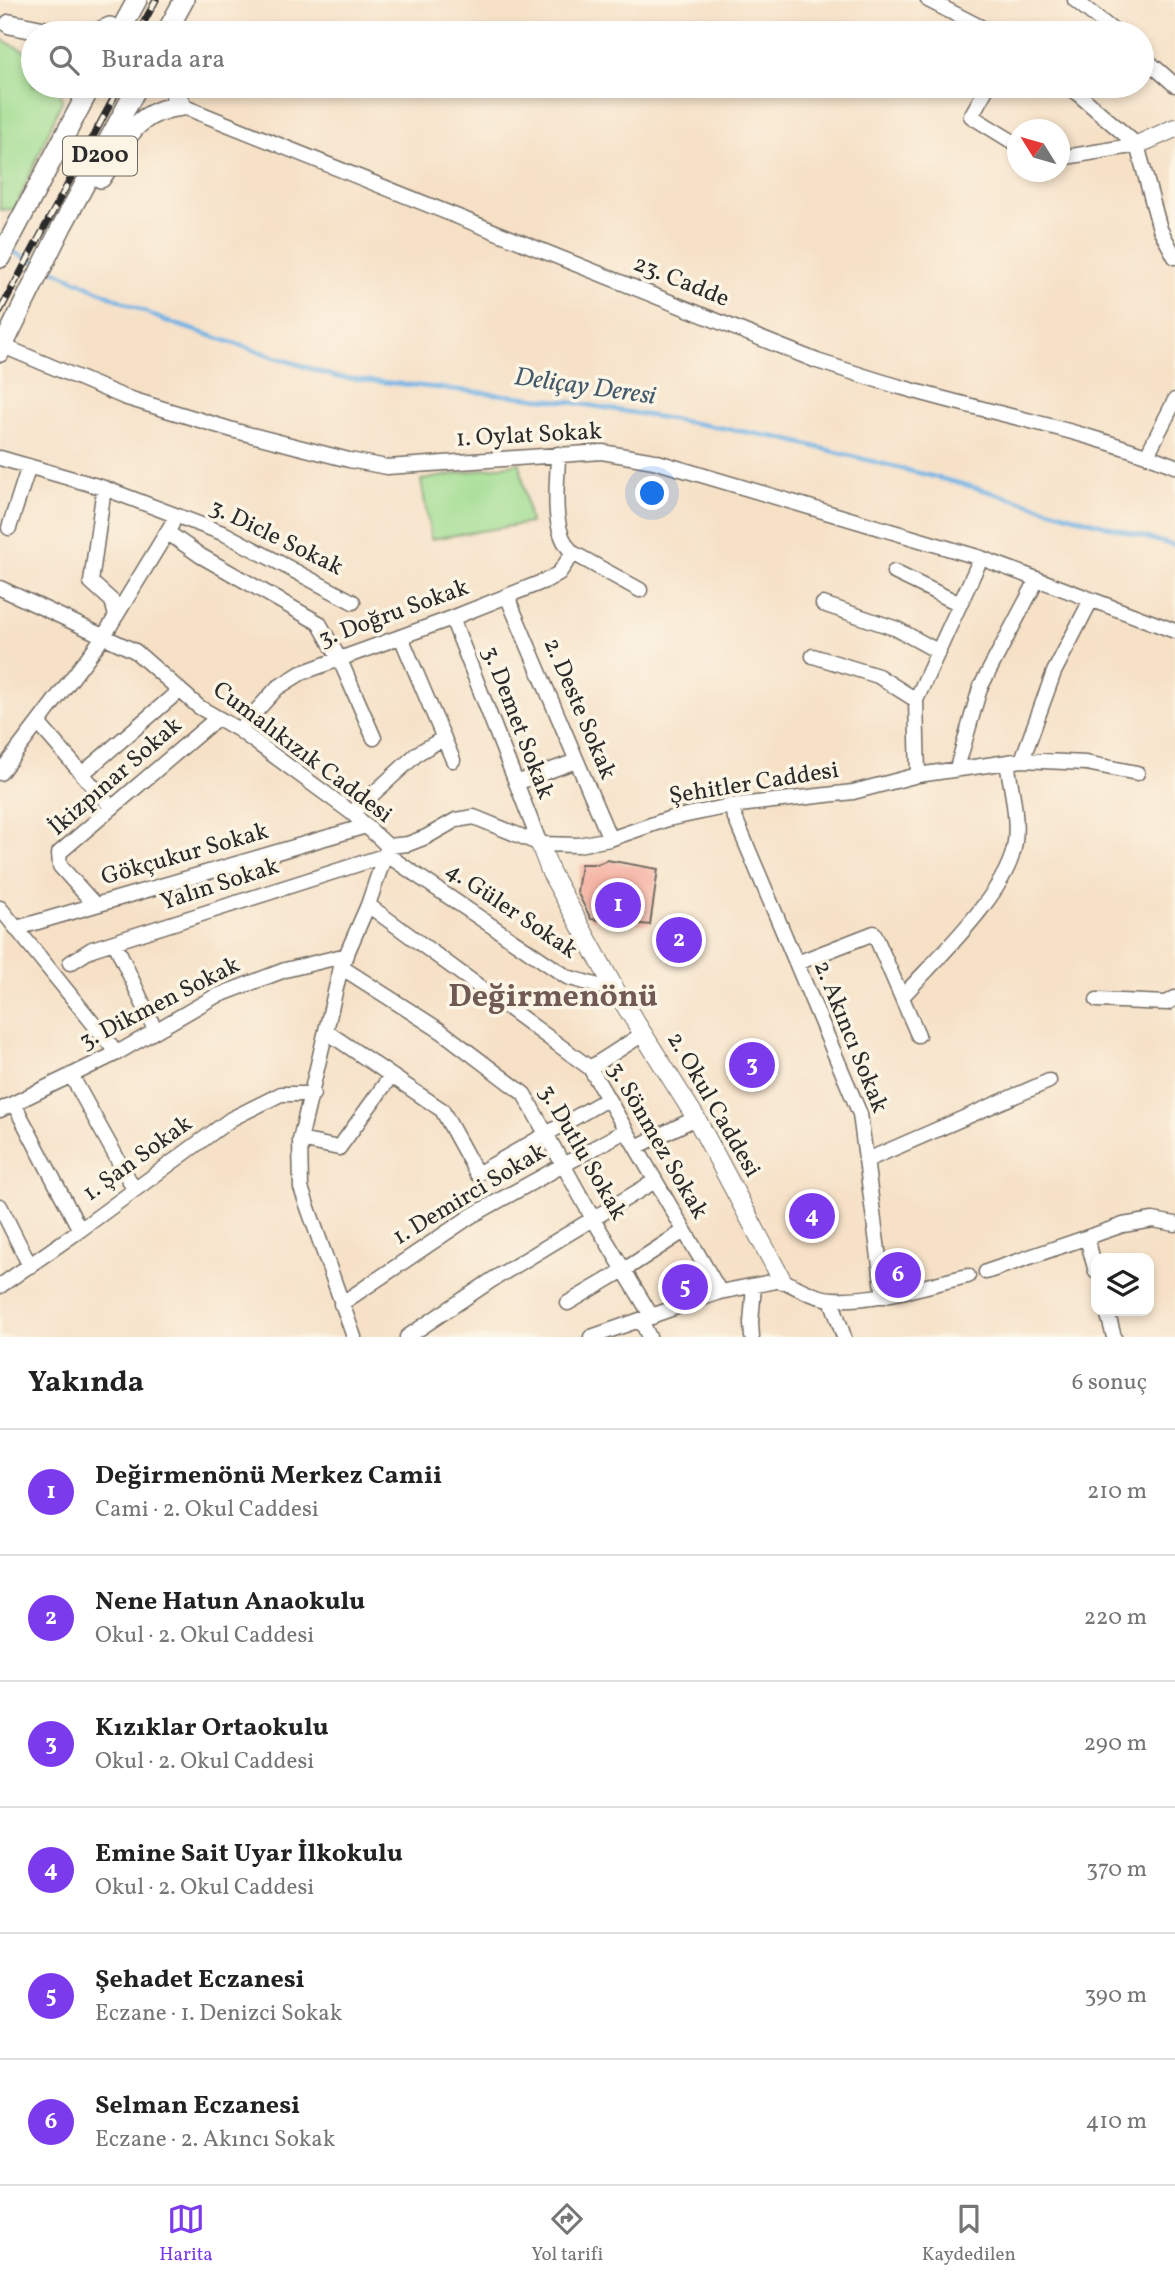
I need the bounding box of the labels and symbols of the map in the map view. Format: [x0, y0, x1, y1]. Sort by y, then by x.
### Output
north arrow [1007, 119, 1070, 182]
road number: D200 [63, 136, 137, 176]
street label: 23. Cadde [628, 247, 734, 317]
water label: Deliçay Deresi [512, 359, 659, 415]
street label: 1. Oylat Sokak [455, 415, 603, 457]
your location [635, 476, 669, 510]
street label: 3. Dicle Sokak [203, 491, 349, 585]
street label: 3. Doğru Sokak [314, 571, 474, 657]
street label: 2. Deste Sokak [534, 633, 624, 785]
street label: 3. Demet Sokak [472, 642, 562, 804]
street label: Cumalıkızık Caddesi [205, 674, 399, 832]
street label: İkizpınar Sokak [42, 709, 190, 845]
street label: Şehitler Caddesi [667, 754, 841, 814]
street label: Gökçukur Sokak [97, 815, 273, 895]
street label: Yalın Sokak [156, 850, 284, 920]
street label: 4. Güler Sokak [438, 854, 584, 968]
pin: 1 [595, 879, 641, 931]
pin: 2 [656, 914, 702, 966]
street label: 3. Dikmen Sokak [74, 949, 246, 1059]
street label: 2. Akıncı Sokak [804, 956, 896, 1118]
district label: Değirmenönü [448, 976, 658, 1020]
street label: 2. Okul Caddesi [658, 1026, 768, 1184]
pin: 3 [729, 1039, 775, 1091]
street label: 3. Sönmez Sokak [598, 1056, 716, 1226]
street label: 3. Dutlu Sokak [529, 1079, 635, 1227]
street label: 1. Şan Sokak [76, 1108, 200, 1210]
street label: 1. Demirci Sokak [387, 1136, 553, 1254]
pin: 4 [789, 1190, 835, 1242]
pin: 6 [875, 1249, 921, 1301]
pin: 5 [662, 1261, 708, 1313]

